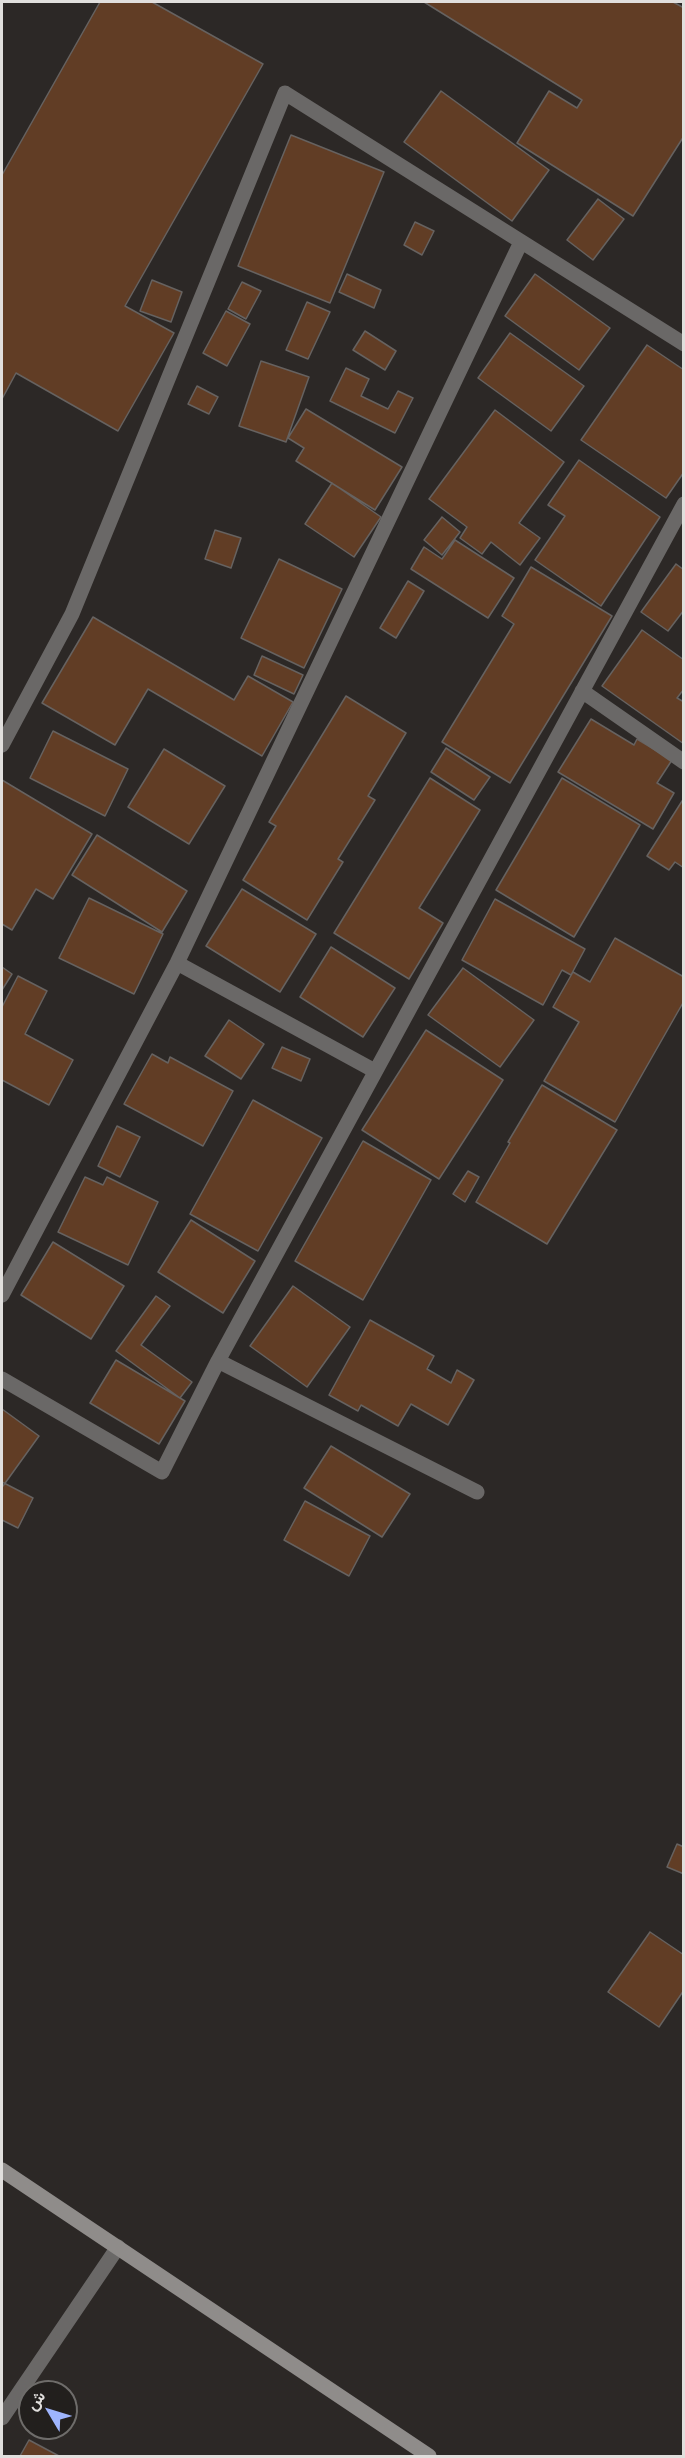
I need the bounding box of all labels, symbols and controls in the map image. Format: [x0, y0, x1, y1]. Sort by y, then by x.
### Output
north arrow [18, 2380, 78, 2440]
text: ش [22, 2386, 49, 2414]

